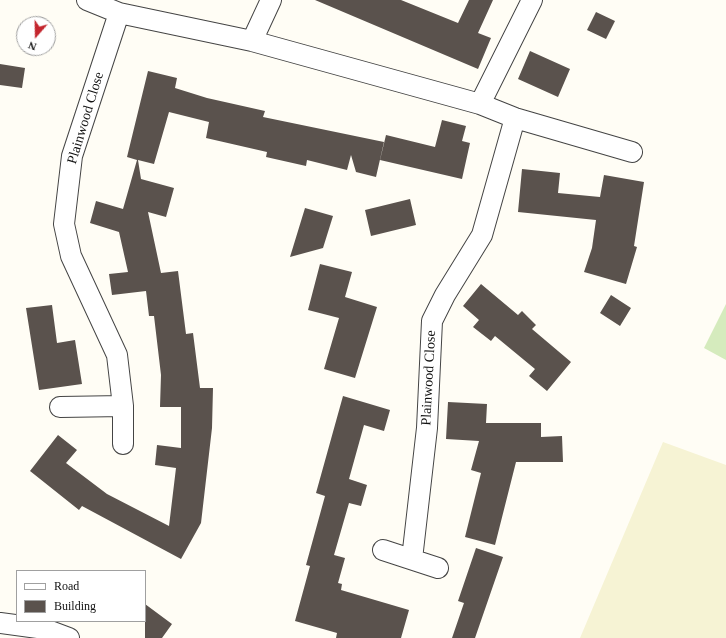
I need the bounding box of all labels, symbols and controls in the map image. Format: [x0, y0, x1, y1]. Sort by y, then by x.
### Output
north arrow [16, 16, 56, 56]
text: N [26, 39, 38, 53]
street label: Plainwood Close [64, 70, 108, 166]
street label: Plainwood Close [418, 330, 440, 426]
legend [16, 570, 146, 622]
text: Road [54, 579, 79, 593]
text: Building [54, 599, 96, 613]

